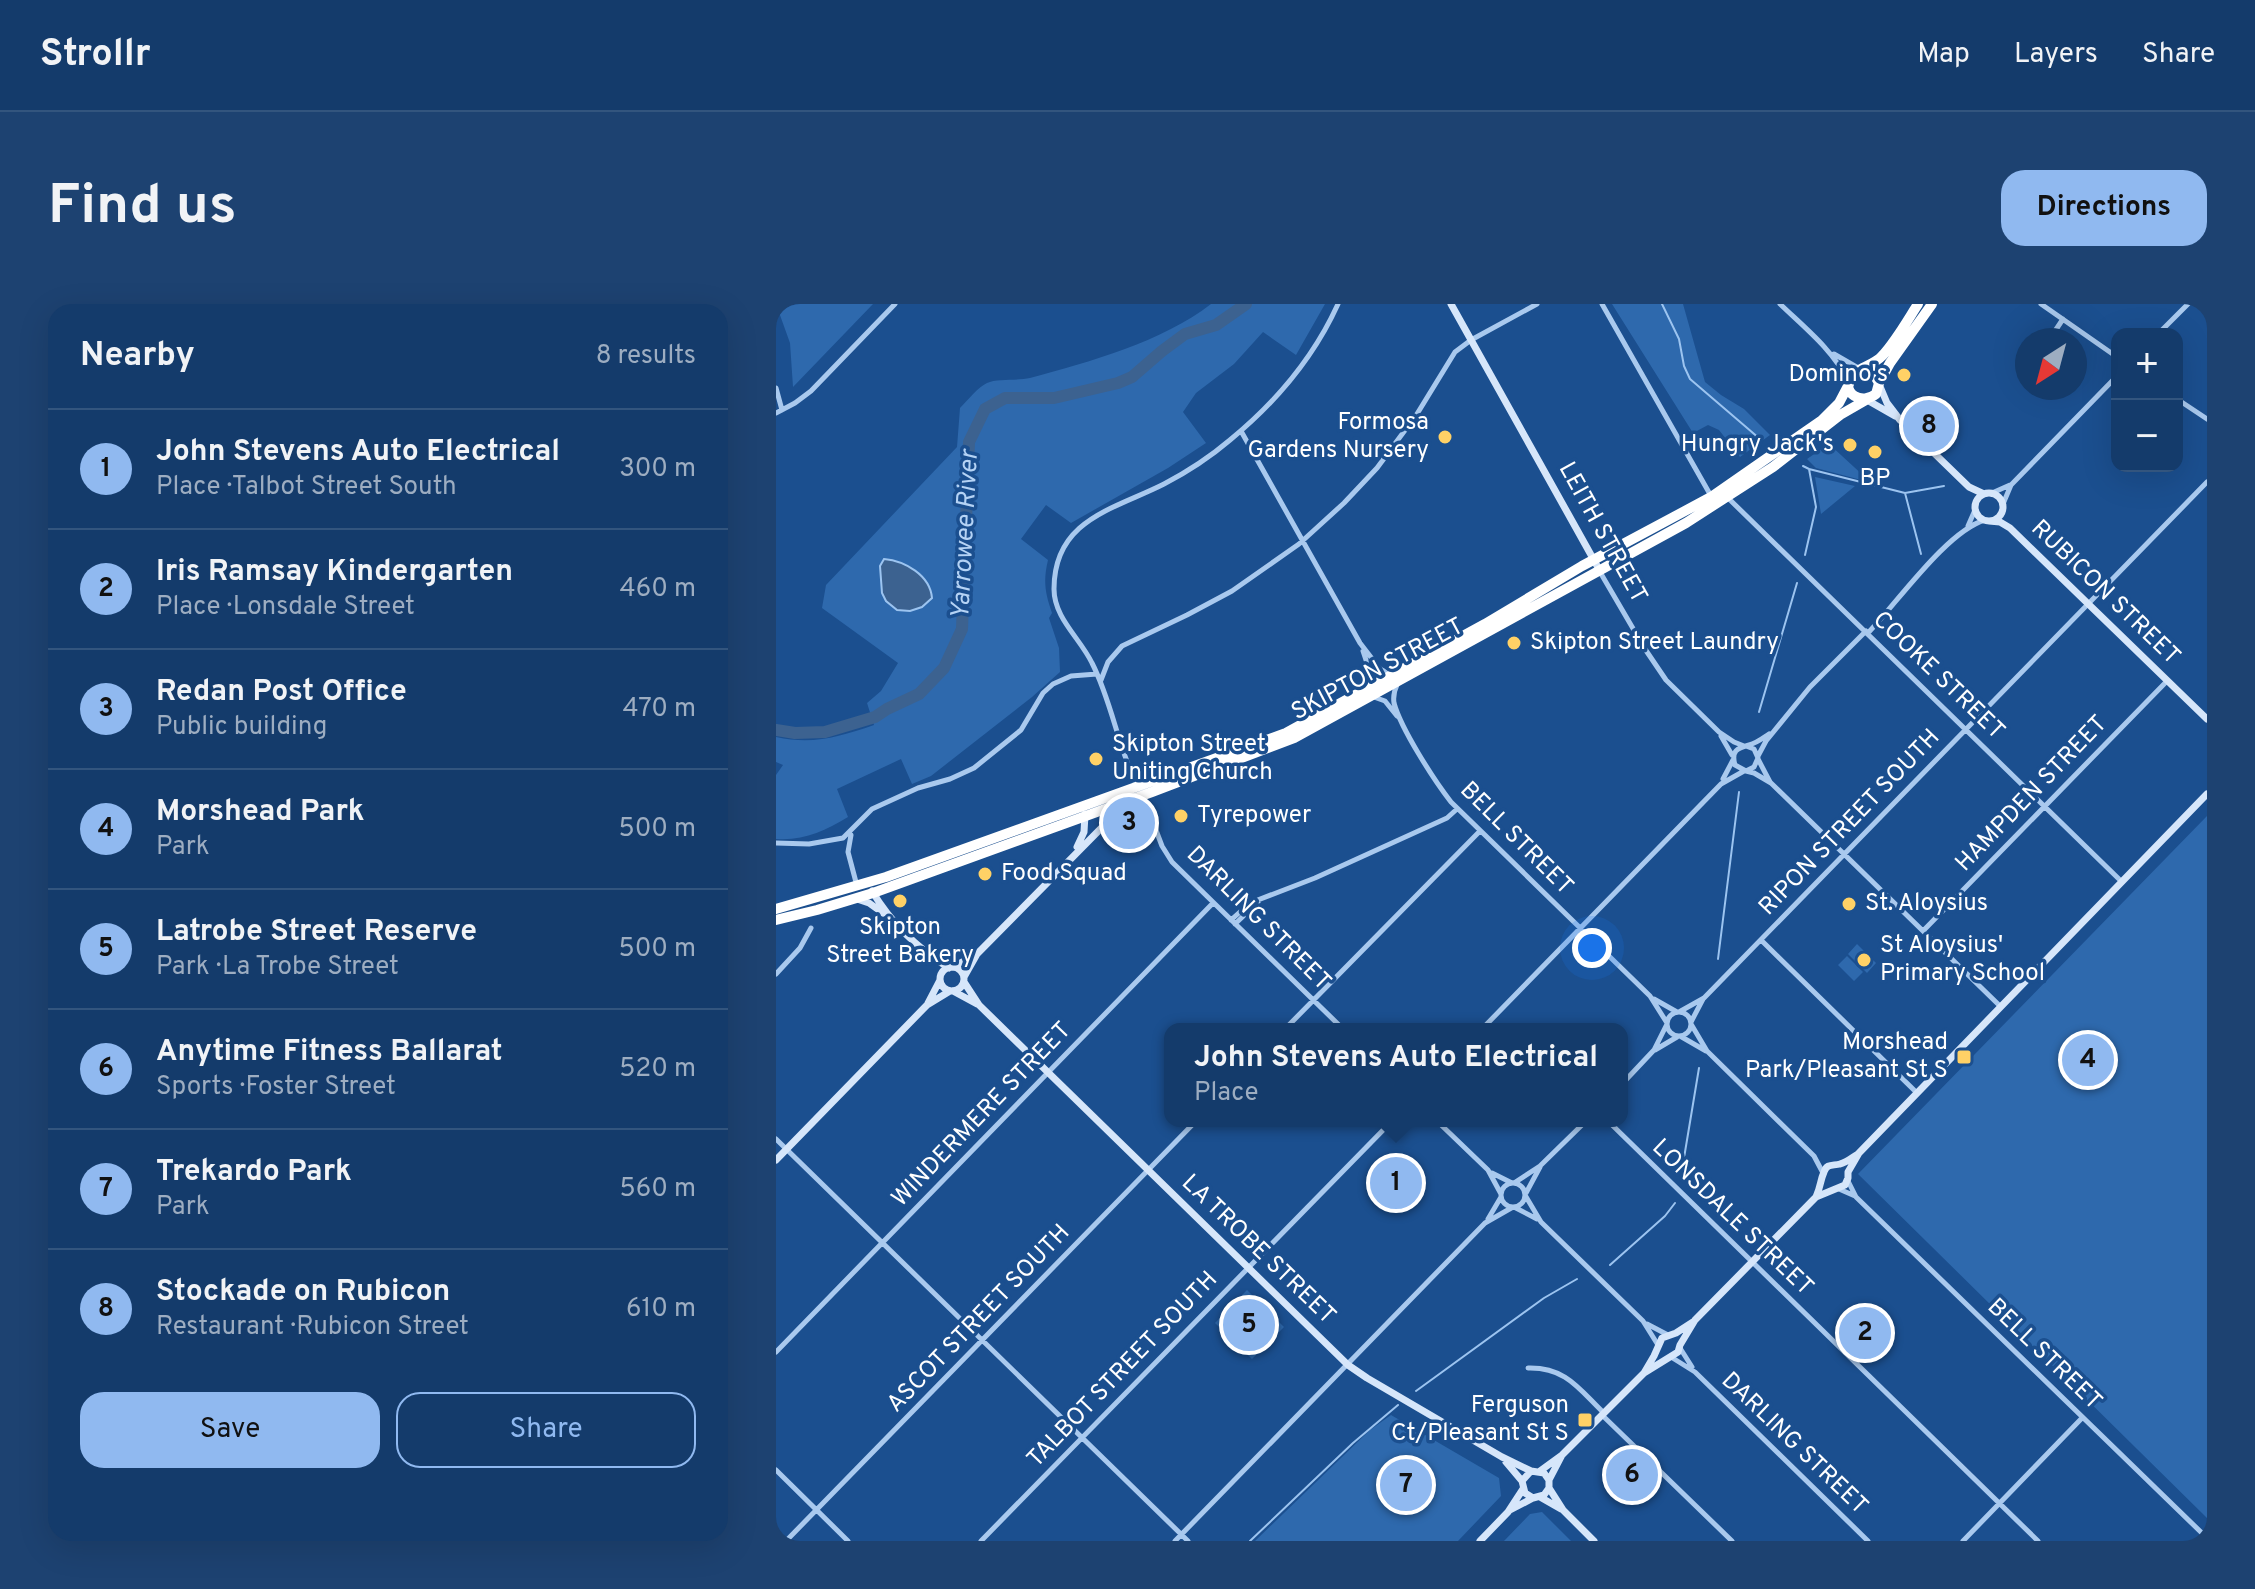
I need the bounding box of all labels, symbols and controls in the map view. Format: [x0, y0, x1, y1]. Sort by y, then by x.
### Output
text: Strollr [40, 31, 151, 80]
text: Map [1917, 37, 1970, 73]
text: Layers [2014, 37, 2098, 73]
text: Share [2142, 37, 2215, 73]
button: Directions [2001, 170, 2207, 246]
text: Find us [48, 173, 237, 243]
north arrow [2015, 328, 2087, 400]
map controls [2111, 328, 2183, 472]
button: + [2111, 328, 2183, 400]
text: Nearby [80, 335, 195, 378]
text: 8 results [596, 340, 696, 373]
place label: Domino's [1789, 360, 1888, 390]
marker: Domino's [1895, 366, 1913, 384]
pin: 8 [1903, 396, 1955, 456]
button: − [2111, 400, 2183, 472]
place label: Formosa Gardens Nursery [1248, 408, 1429, 466]
marker: Formosa Gardens Nursery [1436, 428, 1454, 446]
place label: Hungry Jack's [1681, 430, 1834, 460]
text: John Stevens Auto Electrical [156, 434, 560, 471]
marker: Hungry Jack's [1841, 436, 1859, 454]
marker: BP [1866, 443, 1884, 461]
water label: Yarrowee River [945, 447, 987, 621]
text: 1 [101, 453, 111, 486]
text: 300 m [619, 453, 696, 486]
street label: LEITH STREET [1551, 457, 1653, 609]
place label: BP [1860, 464, 1890, 494]
text: Place · Talbot Street South [156, 471, 457, 504]
street label: RUBICON STREET [2024, 514, 2186, 672]
text: Iris Ramsay Kindergarten [156, 554, 513, 591]
text: 2 [98, 573, 114, 606]
text: 460 m [620, 573, 696, 606]
text: Place · Lonsdale Street [156, 591, 415, 624]
street label: COOKE STREET [1866, 605, 2010, 747]
street label: SKIPTON STREET [1287, 612, 1469, 728]
place label: Skipton Street Laundry [1530, 628, 1779, 658]
marker: Skipton Street Laundry [1505, 634, 1523, 652]
text: Redan Post Office [156, 674, 407, 711]
text: 3 [98, 693, 114, 726]
text: 470 m [622, 693, 696, 726]
street label: HAMPDEN STREET [1950, 710, 2114, 878]
text: Public building [156, 711, 327, 744]
street label: RIPON STREET SOUTH [1753, 723, 1947, 923]
place label: Skipton Street Uniting Church [1112, 730, 1273, 788]
marker: Skipton Street Uniting Church [1087, 750, 1105, 768]
street label: BELL STREET [1453, 776, 1579, 902]
pin: 3 [1103, 793, 1155, 853]
text: Morshead Park [156, 794, 365, 831]
place label: Tyrepower [1197, 801, 1311, 831]
marker: Tyrepower [1172, 807, 1190, 825]
text: 4 [98, 813, 114, 846]
text: 500 m [619, 813, 696, 846]
text: Park [156, 831, 210, 864]
street label: DARLING STREET [1179, 840, 1337, 998]
place label: Food Squad [1001, 859, 1127, 889]
marker: Food Squad [976, 865, 994, 883]
place label: St. Aloysius [1865, 889, 1988, 919]
marker: Skipton Street Bakery [891, 892, 909, 910]
marker: St. Aloysius [1840, 895, 1858, 913]
place label: Skipton Street Bakery [826, 913, 974, 971]
text: Latrobe Street Reserve [156, 914, 477, 951]
your location [1572, 928, 1612, 968]
place label: St Aloysius' Primary School [1880, 931, 2045, 989]
text: 5 [98, 933, 114, 966]
text: 500 m [619, 933, 696, 966]
text: Park · La Trobe Street [156, 951, 399, 984]
marker: St Aloysius' Primary School [1855, 951, 1873, 969]
street label: WINDERMERE STREET [886, 1016, 1078, 1214]
popup [1164, 1023, 1628, 1127]
place label: Morshead Park/Pleasant St S [1745, 1028, 1948, 1086]
pin: 4 [2062, 1030, 2114, 1090]
text: Anytime Fitness Ballarat [156, 1034, 503, 1071]
text: John Stevens Auto Electrical [1194, 1040, 1598, 1077]
marker: Morshead Park/Pleasant St S [1955, 1048, 1973, 1066]
text: 6 [98, 1053, 114, 1086]
text: 520 m [619, 1053, 696, 1086]
text: Sports · Foster Street [156, 1071, 396, 1104]
text: Place [1194, 1077, 1258, 1110]
street label: LONSDALE STREET [1645, 1133, 1819, 1303]
pin: 1 [1370, 1153, 1422, 1213]
text: Trekardo Park [156, 1154, 352, 1191]
street label: LA TROBE STREET [1175, 1169, 1341, 1331]
text: 7 [99, 1173, 113, 1206]
text: 560 m [620, 1173, 696, 1206]
text: Park [156, 1191, 210, 1224]
street label: ASCOT STREET SOUTH [881, 1218, 1077, 1420]
street label: TALBOT STREET SOUTH [1021, 1266, 1225, 1474]
text: Stockade on Rubicon [156, 1274, 450, 1311]
text: 8 [98, 1293, 114, 1326]
text: 610 m [626, 1293, 696, 1326]
street label: BELL STREET [1980, 1293, 2108, 1417]
pin: 5 [1223, 1295, 1275, 1355]
pin: 2 [1839, 1303, 1891, 1363]
text: Restaurant · Rubicon Street [156, 1311, 469, 1344]
street label: DARLING STREET [1714, 1366, 1874, 1522]
place label: Ferguson Ct/Pleasant St S [1391, 1391, 1569, 1449]
button: Save [80, 1392, 380, 1468]
button: Share [396, 1392, 696, 1468]
marker: Ferguson Ct/Pleasant St S [1576, 1411, 1594, 1429]
pin: 6 [1606, 1445, 1658, 1505]
pin: 7 [1380, 1455, 1432, 1515]

